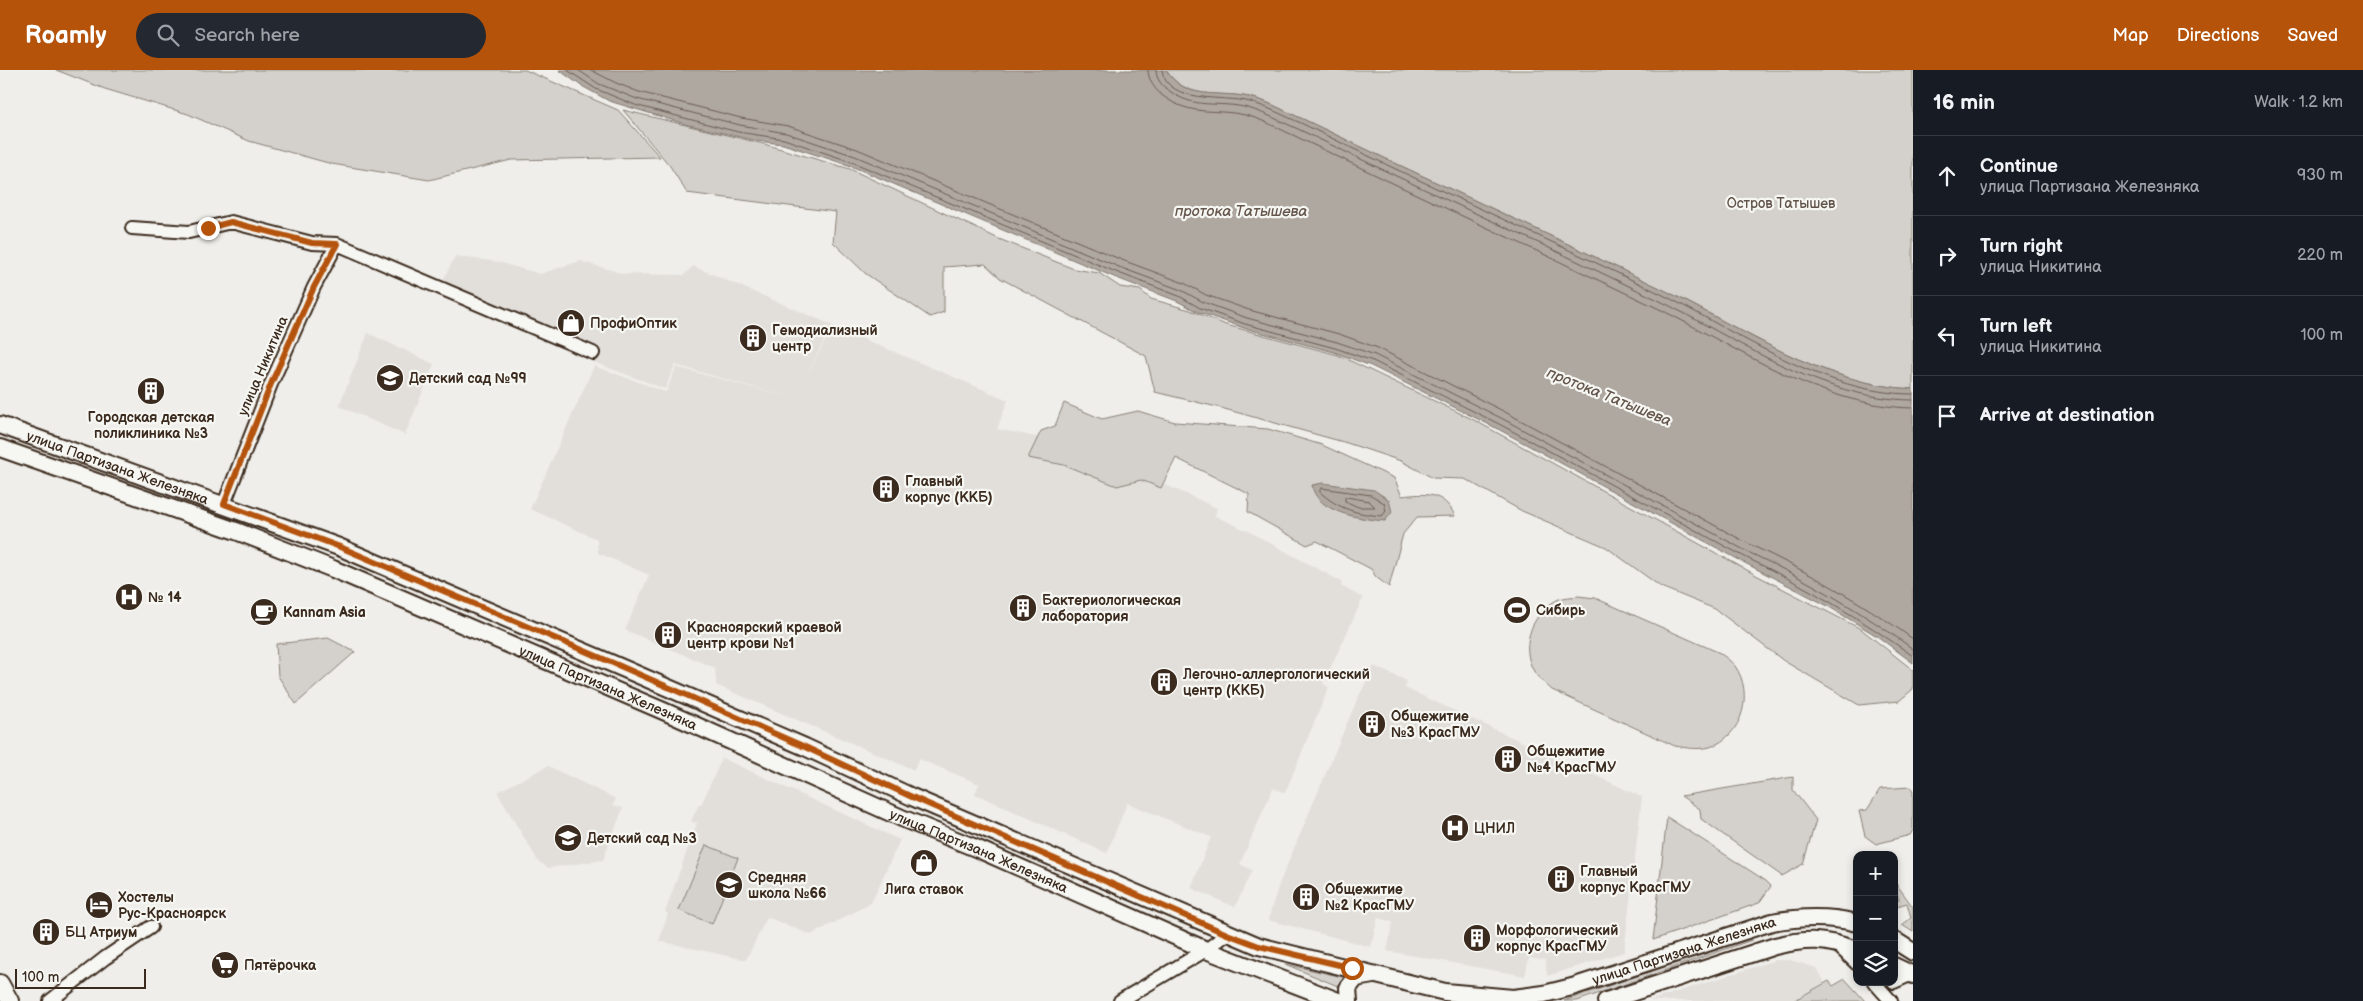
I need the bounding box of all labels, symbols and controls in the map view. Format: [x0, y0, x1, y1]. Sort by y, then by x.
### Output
search box [136, 13, 486, 58]
text: Roamly [25, 21, 106, 50]
icon: search [154, 21, 182, 49]
text: Search here [194, 24, 300, 47]
text: Map [2113, 25, 2149, 46]
text: Directions [2177, 25, 2259, 46]
text: Saved [2287, 25, 2338, 46]
text: 16 min [1933, 90, 1995, 115]
text: Walk · 1.2 km [2254, 93, 2343, 112]
text: Continue [1980, 155, 2058, 178]
icon: ahead [1933, 162, 1961, 190]
text: 930 m [2297, 166, 2343, 185]
text: улица Партизана Железняка [1980, 178, 2199, 197]
park label: Остров Татышев [1727, 195, 1836, 212]
water label: протока Татышева [1175, 202, 1307, 221]
route end [197, 217, 220, 240]
text: Turn right [1980, 235, 2063, 258]
icon: right [1933, 242, 1961, 270]
text: 220 m [2297, 246, 2343, 265]
text: улица Никитина [1980, 258, 2102, 277]
shop icon: ПрофиОптик [556, 308, 586, 338]
street label: улица Никитина [234, 313, 292, 418]
place label: ПрофиОптик [590, 315, 677, 332]
text: Turn left [1980, 315, 2052, 338]
place label: Гемодиализный центр [772, 322, 878, 355]
icon: left [1933, 322, 1961, 350]
building icon: Гемодиализный центр [738, 323, 768, 353]
text: 100 m [2300, 326, 2343, 345]
text: улица Никитина [1980, 338, 2102, 357]
school or university icon: Детский сад №99 [375, 363, 405, 393]
water label: протока Татышева [1544, 363, 1674, 431]
place label: Детский сад №99 [409, 370, 527, 387]
building icon: Городская детская поликлиника №3 [136, 376, 166, 406]
icon: arrive [1933, 402, 1961, 430]
text: Arrive at destination [1980, 404, 2155, 427]
place label: Городская детская поликлиника №3 [87, 409, 215, 442]
street label: улица Партизана Железняка [24, 427, 212, 508]
place label: Главный корпус (ККБ) [905, 473, 993, 506]
building icon: Главный корпус (ККБ) [871, 474, 901, 504]
hospital icon: № 14 [114, 582, 144, 612]
place label: № 14 [148, 589, 182, 606]
place label: Бактериологическая лаборатория [1041, 592, 1181, 625]
building icon: Бактериологическая лаборатория [1008, 593, 1038, 623]
sports icon: Сибирь [1502, 595, 1532, 625]
cafe icon: Kannam Asia [249, 597, 279, 627]
place label: Сибирь [1536, 602, 1586, 619]
place label: Kannam Asia [283, 604, 366, 621]
place label: Красноярский краевой центр крови №1 [687, 619, 842, 652]
building icon: Красноярский краевой центр крови №1 [653, 620, 683, 650]
street label: улица Партизана Железняка [517, 642, 700, 734]
place label: Легочно-аллергологический центр (ККБ) [1182, 666, 1370, 699]
building icon: Легочно-аллергологический центр (ККБ) [1149, 667, 1179, 697]
place label: Общежитие №3 КрасГМУ [1391, 708, 1480, 741]
building icon: Общежитие №3 КрасГМУ [1357, 709, 1387, 739]
place label: Общежитие №4 КрасГМУ [1527, 743, 1616, 776]
building icon: Общежитие №4 КрасГМУ [1493, 744, 1523, 774]
street label: улица Партизана Железняка [887, 805, 1071, 897]
hospital icon: ЦНИЛ [1440, 813, 1470, 843]
place label: ЦНИЛ [1474, 820, 1515, 837]
school or university icon: Детский сад №3 [553, 823, 583, 853]
place label: Детский сад №3 [587, 830, 697, 847]
shop icon: Лига ставок [909, 848, 939, 878]
map controls [1853, 851, 1898, 986]
button: + [1853, 851, 1898, 896]
place label: Главный корпус КрасГМУ [1580, 863, 1691, 896]
building icon: Главный корпус КрасГМУ [1546, 864, 1576, 894]
place label: Средняя школа №66 [748, 869, 827, 902]
school or university icon: Средняя школа №66 [714, 870, 744, 900]
place label: Лига ставок [884, 881, 964, 898]
place label: Общежитие №2 КрасГМУ [1325, 881, 1414, 914]
building icon: Общежитие №2 КрасГМУ [1291, 882, 1321, 912]
place label: Хостелы Рус-Красноярск [117, 889, 226, 922]
hotel icon: Хостелы Рус-Красноярск [84, 890, 114, 920]
button: − [1853, 896, 1898, 941]
street label: улица Партизана Железняка [1590, 913, 1779, 988]
building icon: БЦ Атриум [31, 917, 61, 947]
place label: Морфологический корпус КрасГМУ [1496, 922, 1618, 955]
building icon: Морфологический корпус КрасГМУ [1462, 923, 1492, 953]
place label: БЦ Атриум [65, 924, 137, 941]
button: layers [1853, 941, 1898, 986]
supermarket icon: Пятёрочка [210, 950, 240, 980]
place label: Пятёрочка [244, 957, 317, 974]
route start [1341, 957, 1364, 980]
scale bar [15, 966, 146, 989]
text: 100 m [22, 969, 59, 986]

